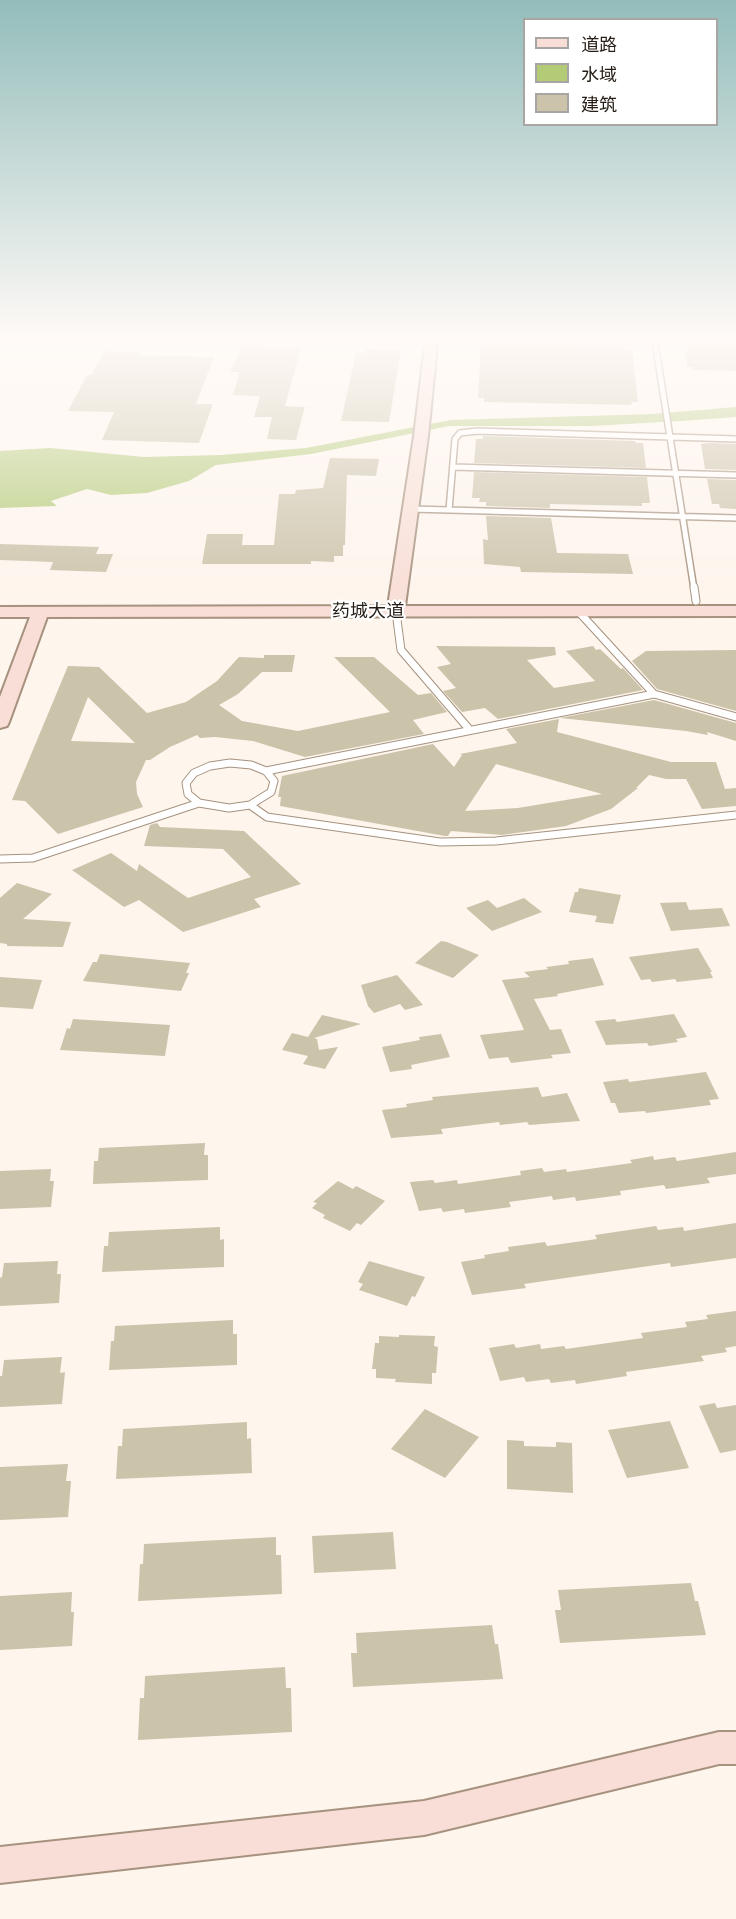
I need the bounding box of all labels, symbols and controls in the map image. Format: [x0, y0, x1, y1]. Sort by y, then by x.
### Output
legend [523, 18, 718, 126]
text: 道路 [581, 34, 617, 56]
text: 水域 [581, 64, 617, 86]
text: 建筑 [581, 94, 617, 116]
street label: 药城大道 [332, 601, 404, 623]

